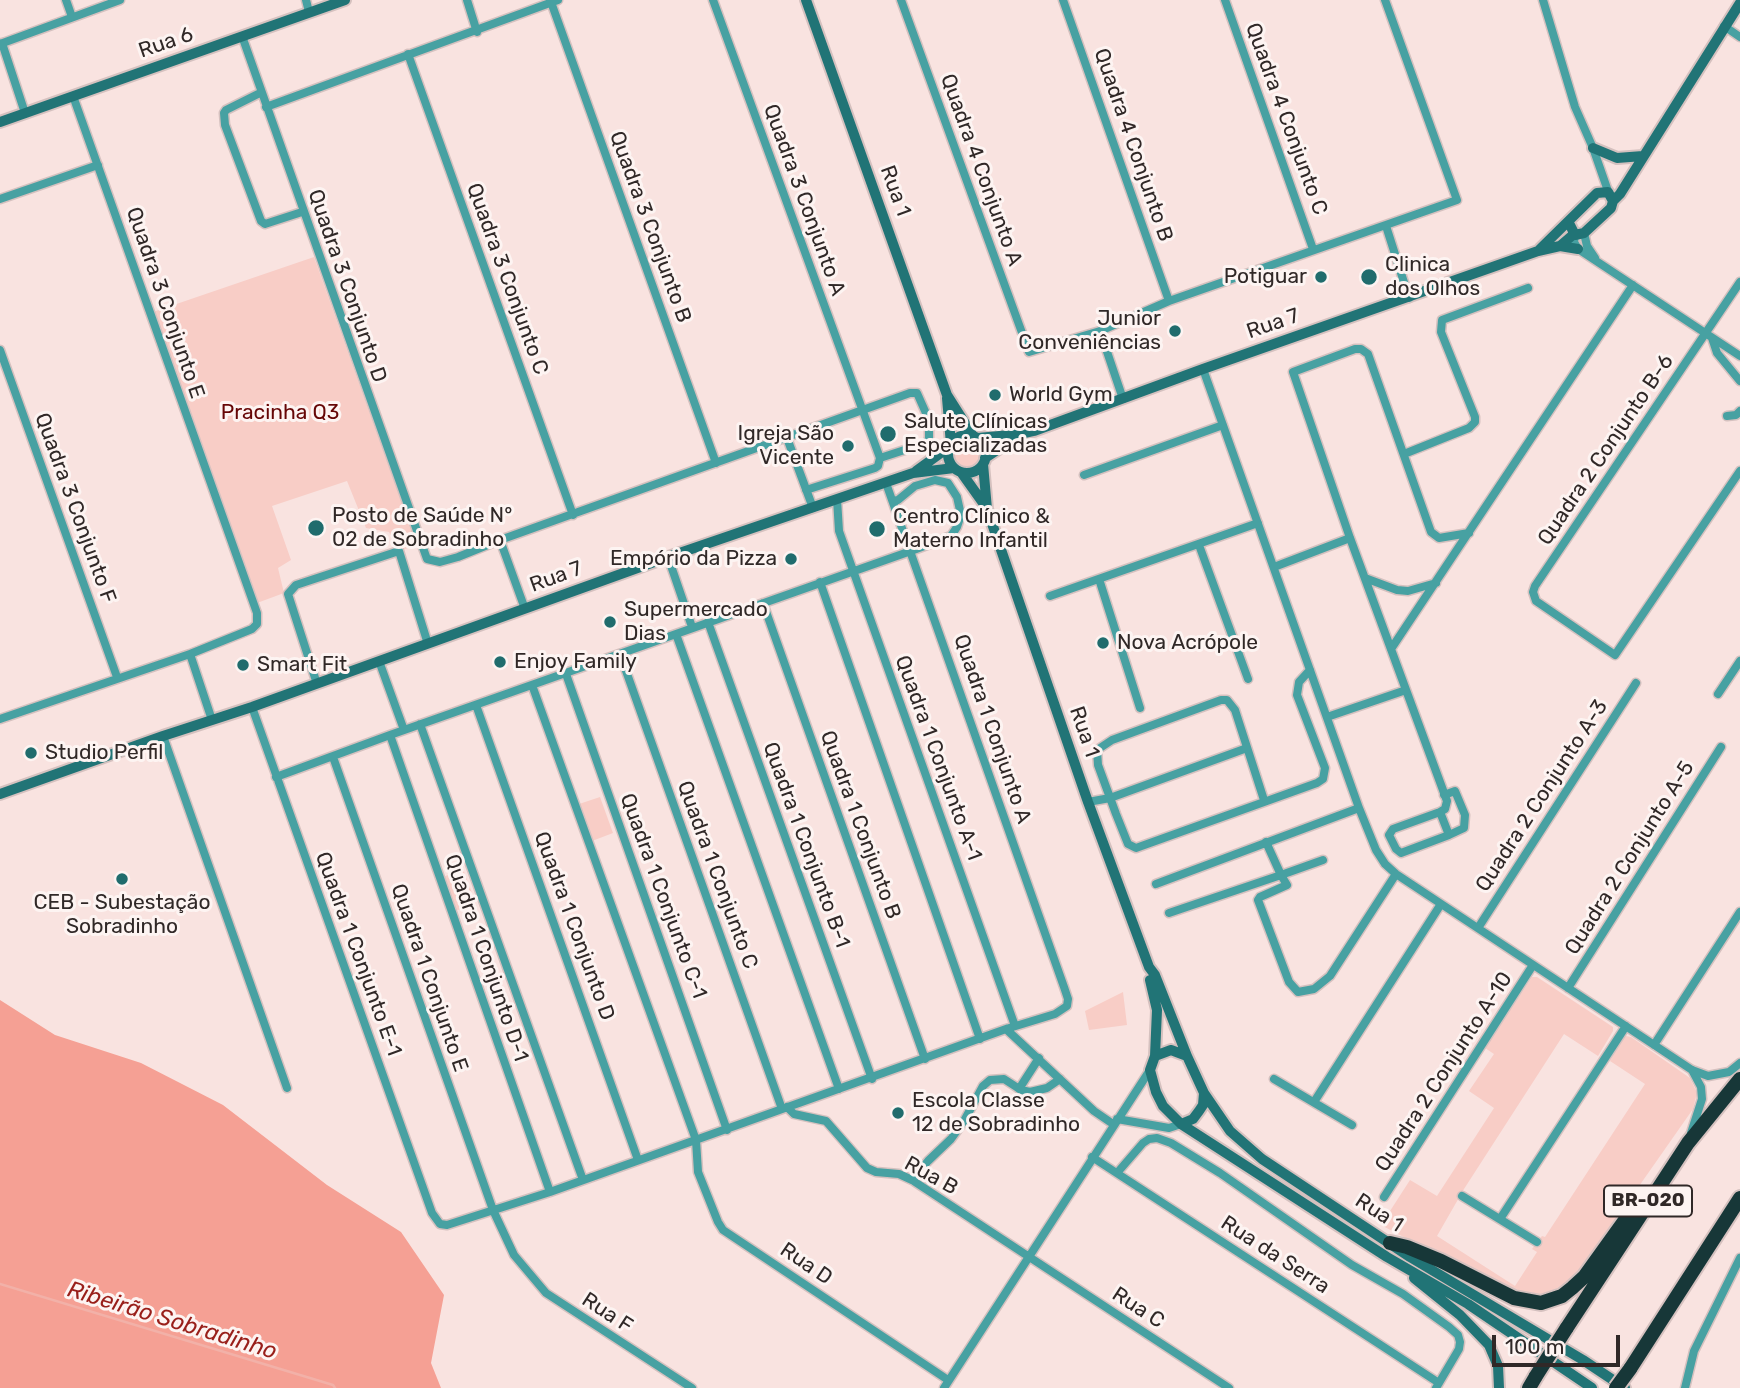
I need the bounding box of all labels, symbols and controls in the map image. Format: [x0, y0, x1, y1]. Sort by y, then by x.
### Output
street label: Quadra 4 Conjunto C [1240, 20, 1332, 218]
street label: Rua 6 [136, 22, 196, 64]
street label: Quadra 4 Conjunto B [1088, 45, 1178, 245]
street label: Quadra 4 Conjunto A [935, 71, 1027, 269]
street label: Quadra 3 Conjunto A [758, 101, 850, 299]
street label: Quadra 3 Conjunto B [604, 128, 696, 326]
street label: Rua 1 [874, 162, 916, 220]
street label: Quadra 3 Conjunto C [461, 180, 553, 378]
street label: Quadra 3 Conjunto D [302, 186, 392, 386]
street label: Quadra 3 Conjunto E [120, 204, 210, 402]
place label: Clinica dos Olhos [1385, 252, 1480, 302]
place label: Potiguar [1224, 264, 1307, 290]
marker: Clinica dos Olhos [1359, 267, 1379, 287]
marker: Potiguar [1313, 269, 1329, 285]
street label: Rua 7 [1243, 303, 1303, 345]
place label: Junior Conveniências [1018, 306, 1161, 356]
marker: Junior Conveniências [1167, 323, 1183, 339]
street label: Quadra 2 Conjunto B-6 [1533, 350, 1679, 550]
place label: World Gym [1009, 382, 1113, 408]
marker: World Gym [987, 387, 1003, 403]
park label: Pracinha Q3 [221, 400, 339, 426]
place label: Salute Clínicas Especializadas [904, 409, 1047, 459]
street label: Quadra 3 Conjunto F [29, 410, 121, 606]
place label: Igreja São Vicente [737, 421, 834, 471]
marker: Salute Clínicas Especializadas [878, 424, 898, 444]
marker: Igreja São Vicente [840, 438, 856, 454]
place label: Posto de Saúde N° 02 de Sobradinho [332, 503, 512, 553]
place label: Centro Clínico & Materno Infantil [893, 504, 1050, 554]
marker: Posto de Saúde N° 02 de Sobradinho [306, 518, 326, 538]
marker: Centro Clínico & Materno Infantil [867, 519, 887, 539]
place label: Empório da Pizza [610, 546, 777, 572]
marker: Empório da Pizza [783, 551, 799, 567]
street label: Rua 7 [526, 556, 586, 598]
place label: Supermercado Dias [624, 597, 768, 647]
marker: Supermercado Dias [602, 614, 618, 630]
place label: Nova Acrópole [1117, 630, 1258, 656]
street label: Quadra 1 Conjunto A [948, 631, 1036, 827]
marker: Nova Acrópole [1095, 635, 1111, 651]
place label: Enjoy Family [514, 649, 637, 675]
place label: Smart Fit [257, 652, 347, 678]
street label: Quadra 1 Conjunto A-1 [889, 652, 987, 864]
marker: Enjoy Family [492, 654, 508, 670]
marker: Smart Fit [235, 657, 251, 673]
street label: Quadra 2 Conjunto A-3 [1471, 695, 1613, 897]
street label: Rua 1 [1064, 703, 1104, 761]
street label: Quadra 1 Conjunto B [814, 727, 906, 923]
street label: Quadra 1 Conjunto B-1 [757, 739, 855, 951]
place label: Studio Perfil [45, 740, 163, 766]
marker: Studio Perfil [23, 745, 39, 761]
street label: Quadra 2 Conjunto A-5 [1560, 756, 1700, 960]
street label: Quadra 1 Conjunto C [671, 778, 763, 972]
street label: Quadra 1 Conjunto C-1 [614, 790, 712, 1002]
street label: Quadra 1 Conjunto D [528, 828, 620, 1024]
street label: Quadra 1 Conjunto E-1 [309, 849, 407, 1059]
street label: Quadra 1 Conjunto D-1 [439, 851, 533, 1065]
marker: CEB - Subestação Sobradinho [114, 871, 130, 887]
street label: Quadra 1 Conjunto E [385, 881, 473, 1075]
place label: CEB - Subestação Sobradinho [34, 890, 210, 940]
street label: Quadra 2 Conjunto A-10 [1370, 967, 1518, 1177]
place label: Escola Classe 12 de Sobradinho [912, 1088, 1080, 1138]
marker: Escola Classe 12 de Sobradinho [890, 1105, 906, 1121]
street label: Rua B [900, 1151, 962, 1201]
road number: BR-020 [1604, 1186, 1692, 1217]
street label: Rua 1 [1350, 1188, 1408, 1238]
street label: Rua da Serra [1216, 1211, 1334, 1299]
street label: Rua D [775, 1237, 837, 1291]
water label: Ribeirão Sobradinho [64, 1276, 280, 1366]
street label: Rua C [1107, 1282, 1169, 1334]
street label: Rua F [577, 1287, 637, 1339]
scale bar [1495, 1322, 1623, 1366]
text: 100 m [1505, 1334, 1564, 1359]

